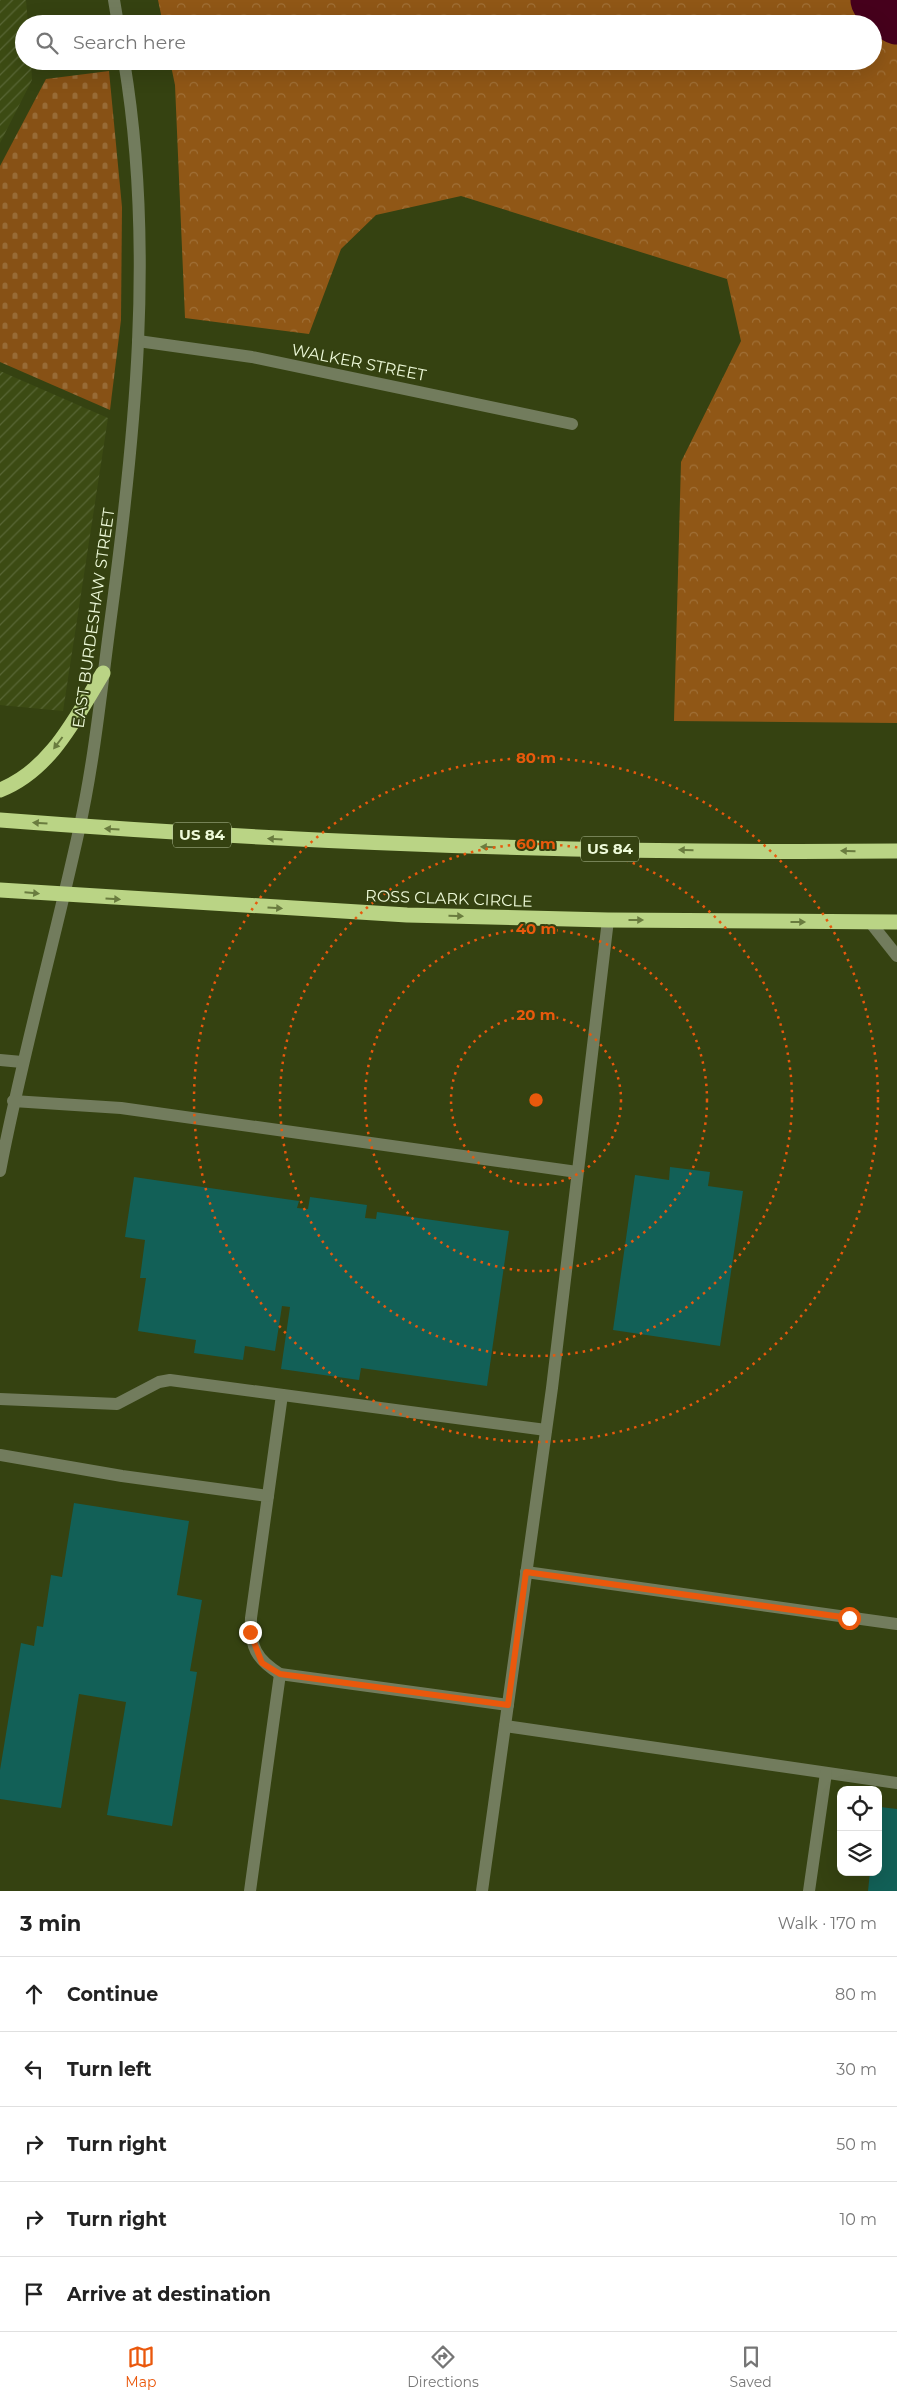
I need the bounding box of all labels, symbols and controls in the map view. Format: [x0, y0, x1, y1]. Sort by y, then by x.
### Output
search box [15, 15, 882, 70]
icon: search [33, 29, 61, 57]
text: Search here [73, 31, 186, 54]
street label: WALKER STREET [290, 340, 429, 385]
street label: EAST BURDESHAW STREET [69, 506, 118, 729]
one-way arrow [53, 736, 64, 749]
text: 80 m [516, 748, 556, 767]
one-way arrow [32, 819, 48, 827]
road number: US 84 [173, 822, 231, 848]
one-way arrow [104, 824, 120, 832]
text: 60 m [516, 834, 556, 853]
one-way arrow [266, 835, 282, 843]
road number: US 84 [581, 836, 639, 862]
one-way arrow [480, 842, 496, 850]
one-way arrow [678, 846, 694, 854]
one-way arrow [840, 847, 856, 855]
street label: ROSS CLARK CIRCLE [365, 886, 533, 911]
one-way arrow [24, 889, 40, 897]
one-way arrow [105, 895, 121, 903]
one-way arrow [267, 905, 283, 913]
one-way arrow [448, 913, 464, 921]
one-way arrow [628, 916, 644, 924]
one-way arrow [791, 918, 807, 926]
text: 40 m [516, 919, 556, 938]
text: 20 m [516, 1005, 556, 1024]
centre of rings [527, 1091, 545, 1109]
route start [838, 1607, 861, 1630]
route end [239, 1621, 262, 1644]
map controls [837, 1786, 882, 1876]
button: locate [837, 1786, 882, 1831]
button: layers [837, 1831, 882, 1876]
text: 3 min [20, 1911, 81, 1936]
text: Walk · 170 m [778, 1914, 877, 1933]
icon: ahead [20, 1980, 48, 2008]
text: Continue [67, 1983, 158, 2006]
text: 80 m [835, 1985, 877, 2004]
icon: left [20, 2055, 48, 2083]
text: Turn left [67, 2058, 152, 2081]
text: 30 m [836, 2060, 877, 2079]
icon: right [20, 2130, 48, 2158]
text: Turn right [67, 2133, 167, 2156]
text: 50 m [836, 2135, 877, 2154]
icon: right [20, 2205, 48, 2233]
text: Turn right [67, 2208, 167, 2231]
text: 10 m [839, 2210, 877, 2229]
icon: arrive [20, 2280, 48, 2308]
text: Arrive at destination [67, 2283, 271, 2306]
tab: Map [125, 2343, 156, 2391]
tab: Directions [407, 2343, 479, 2391]
tab: Saved [730, 2343, 772, 2391]

